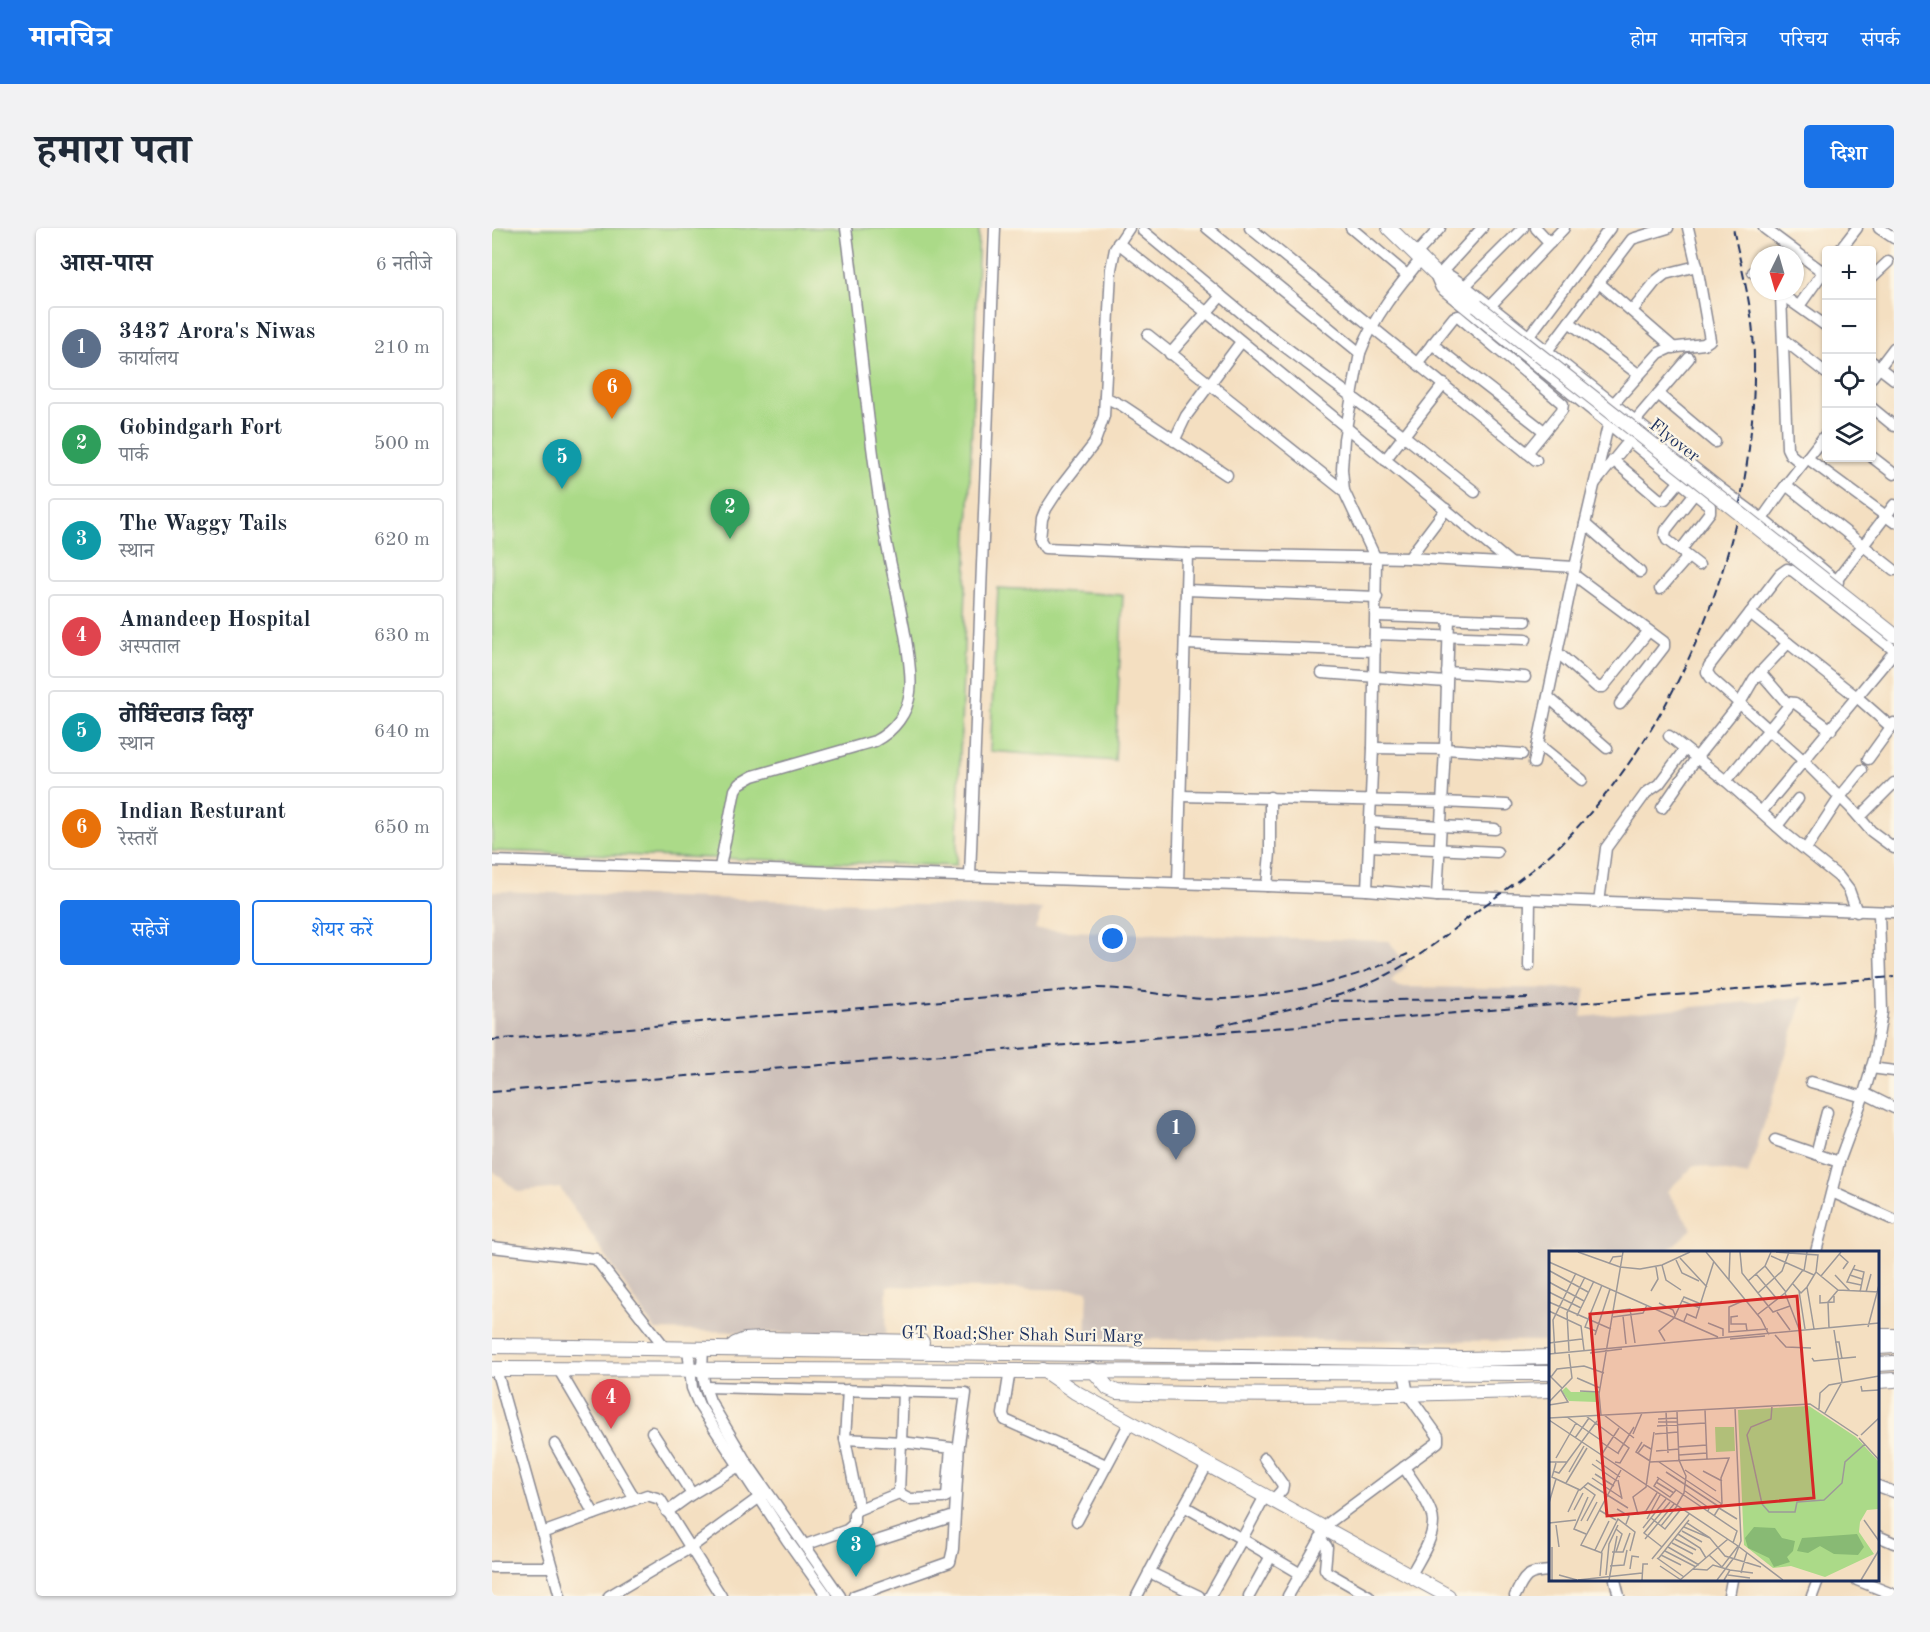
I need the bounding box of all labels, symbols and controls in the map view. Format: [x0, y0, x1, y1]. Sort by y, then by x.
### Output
text: मानचित्र [30, 25, 112, 53]
text: होम [1630, 30, 1657, 51]
text: मानचित्र [1690, 30, 1747, 51]
text: परिचय [1780, 30, 1828, 51]
text: संपर्क [1861, 30, 1900, 51]
button: दिशा [1804, 125, 1894, 188]
text: हमारा पता [36, 131, 191, 173]
north arrow [1750, 246, 1804, 300]
map controls [1822, 246, 1876, 462]
button: + [1822, 246, 1876, 300]
text: आस-पास [60, 251, 152, 277]
text: 6 नतीजे [375, 255, 432, 275]
button: − [1822, 300, 1876, 354]
text: 3437 Arora's Niwas [119, 321, 315, 343]
text: 1 [76, 338, 87, 358]
text: 210 m [374, 338, 430, 358]
text: कार्यालय [119, 350, 178, 370]
button: locate [1822, 354, 1876, 408]
pin: 6 [592, 370, 632, 419]
button: layers [1822, 408, 1876, 462]
street label: Flyover [1646, 416, 1703, 466]
text: Gobindgarh Fort [119, 417, 282, 439]
text: 2 [76, 434, 87, 454]
text: 500 m [374, 434, 430, 454]
pin: 5 [542, 440, 582, 489]
text: पार्क [119, 446, 148, 466]
pin: 2 [710, 490, 750, 539]
text: The Waggy Tails [119, 513, 287, 535]
text: 3 [76, 530, 87, 550]
text: 620 m [374, 530, 430, 550]
text: स्थान [119, 542, 154, 562]
text: Amandeep Hospital [119, 609, 310, 631]
text: 4 [76, 626, 87, 646]
text: 630 m [374, 626, 430, 646]
text: अस्पताल [119, 638, 180, 658]
text: ਗੋਬਿੰਦਗੜ ਕਿਲ੍ਹਾ [119, 705, 253, 727]
text: 5 [76, 722, 87, 742]
text: 640 m [374, 722, 430, 742]
text: स्थान [119, 735, 154, 755]
text: Indian Resturant [119, 801, 286, 823]
text: 6 [76, 818, 87, 838]
text: 650 m [374, 818, 430, 838]
text: रेस्तराँ [119, 830, 157, 850]
button: सहेजें [60, 900, 240, 965]
button: शेयर करें [252, 900, 432, 965]
your location [1098, 924, 1127, 953]
pin: 1 [1156, 1110, 1196, 1160]
inset map [1549, 1251, 1879, 1581]
street label: GT Road;Sher Shah Suri Marg [901, 1324, 1143, 1346]
pin: 4 [592, 1380, 630, 1429]
pin: 3 [836, 1528, 876, 1577]

